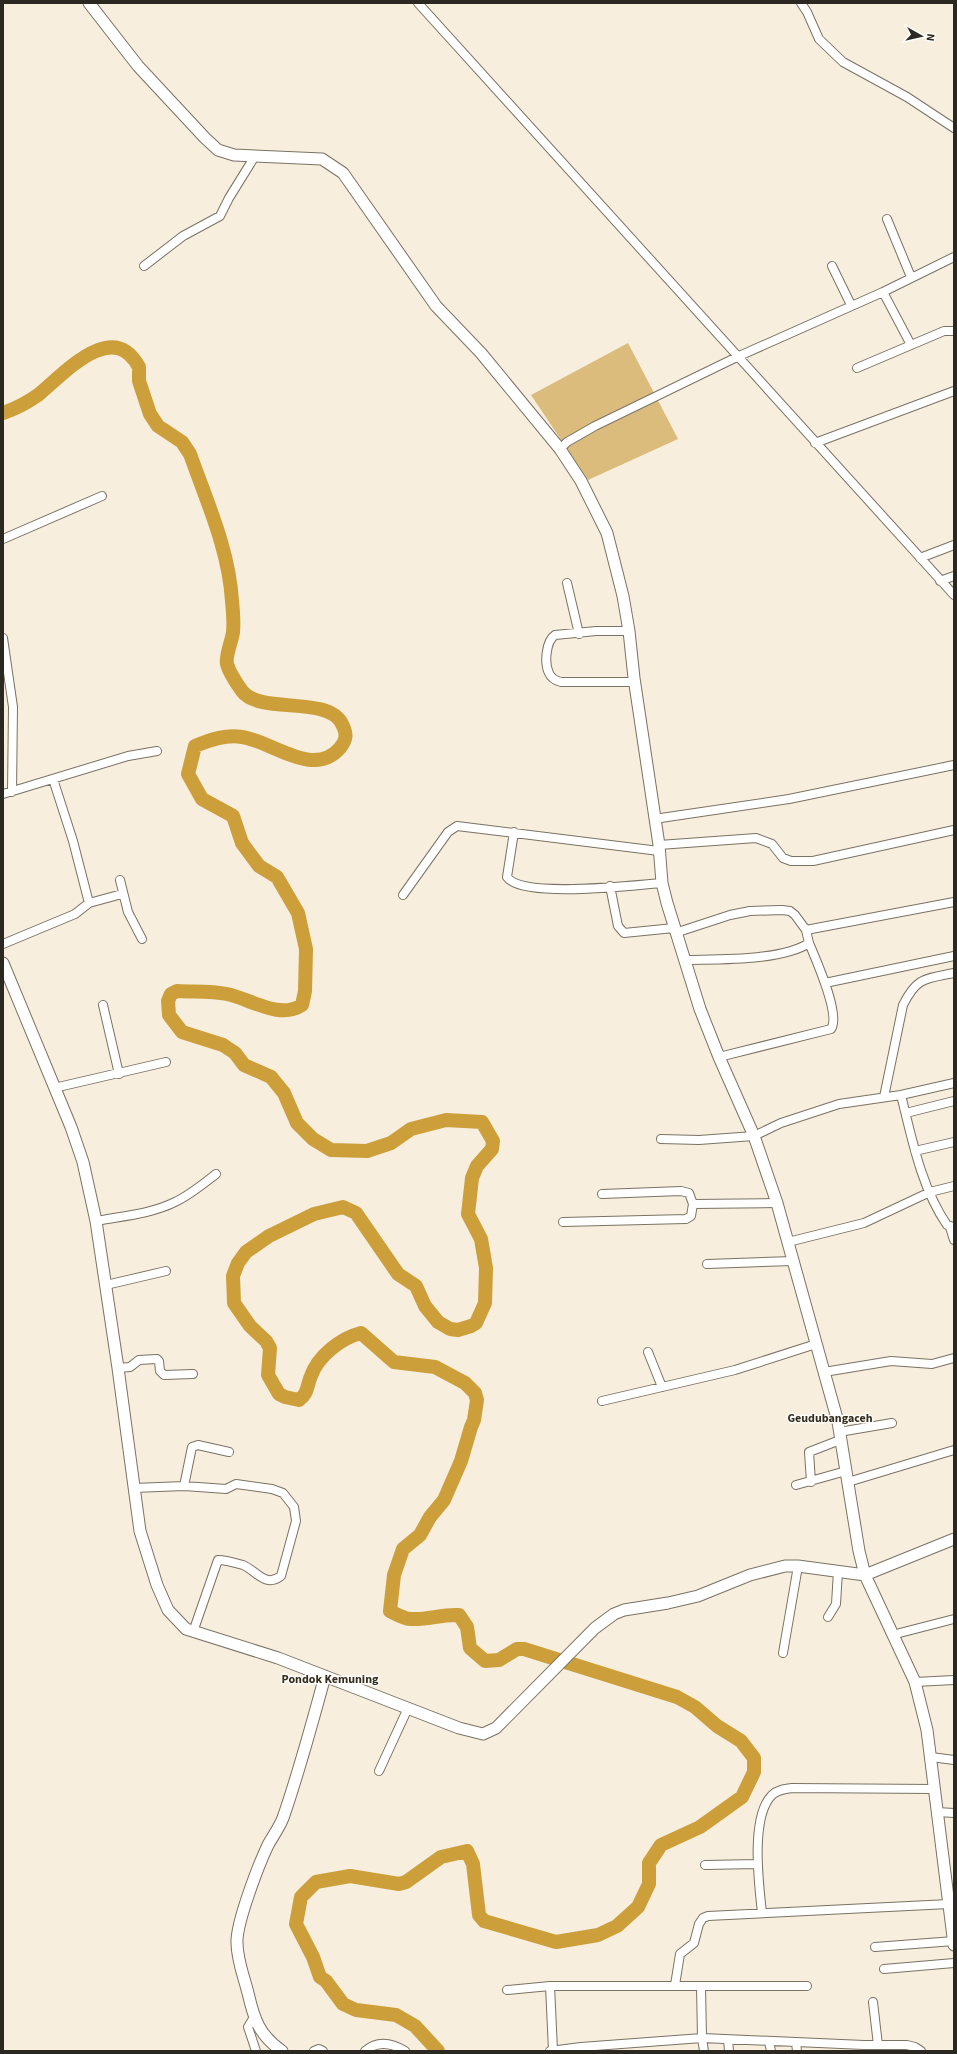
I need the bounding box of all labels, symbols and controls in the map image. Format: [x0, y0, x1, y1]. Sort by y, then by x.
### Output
north arrow [901, 16, 941, 56]
text: N [922, 33, 938, 42]
district label: Geudubangaceh [787, 1410, 873, 1427]
district label: Pondok Kemuning [282, 1671, 379, 1688]

